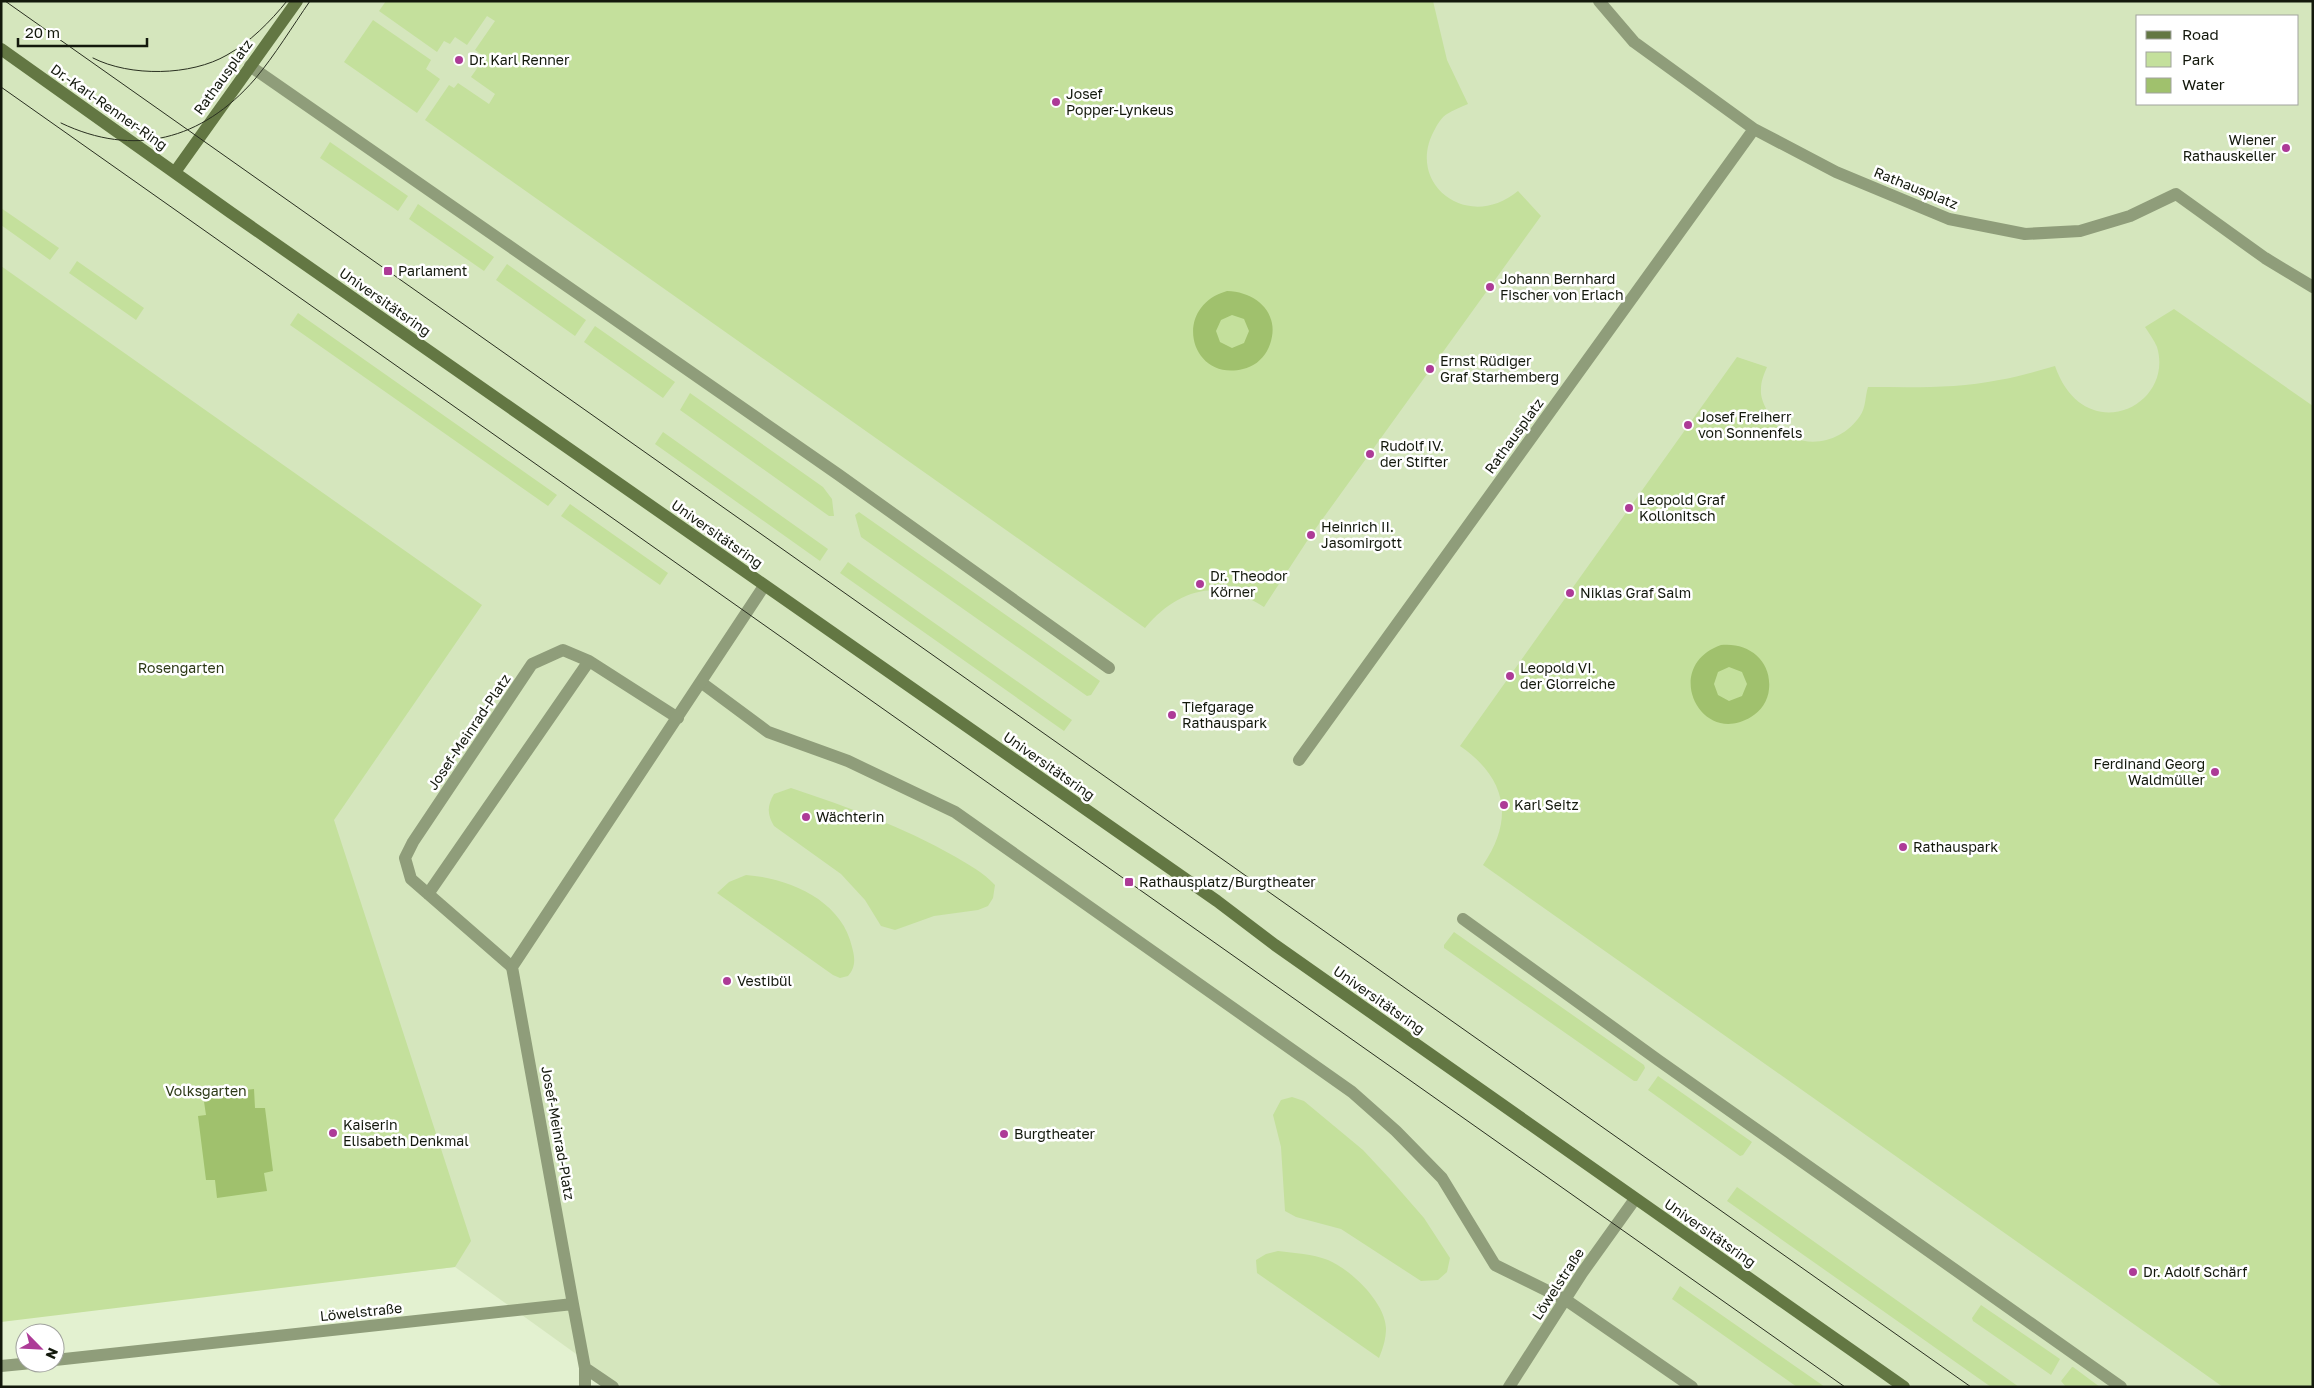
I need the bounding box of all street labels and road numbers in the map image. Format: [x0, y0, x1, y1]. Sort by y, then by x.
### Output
street label: Rathausplatz [190, 36, 256, 118]
street label: Dr.-Karl-Renner-Ring [48, 60, 171, 153]
street label: Rathausplatz [1872, 163, 1961, 212]
street label: Universitätsring [336, 264, 434, 339]
street label: Rathausplatz [1481, 395, 1547, 477]
street label: Universitätsring [668, 496, 766, 571]
street label: Josef-Meinrad-Platz [424, 671, 514, 793]
street label: Universitätsring [1000, 728, 1098, 803]
street label: Universitätsring [1330, 962, 1428, 1037]
street label: Josef-Meinrad-Platz [538, 1064, 579, 1201]
street label: Universitätsring [1661, 1195, 1759, 1270]
street label: Löwelstraße [1528, 1245, 1587, 1323]
street label: Löwelstraße [319, 1299, 403, 1324]

